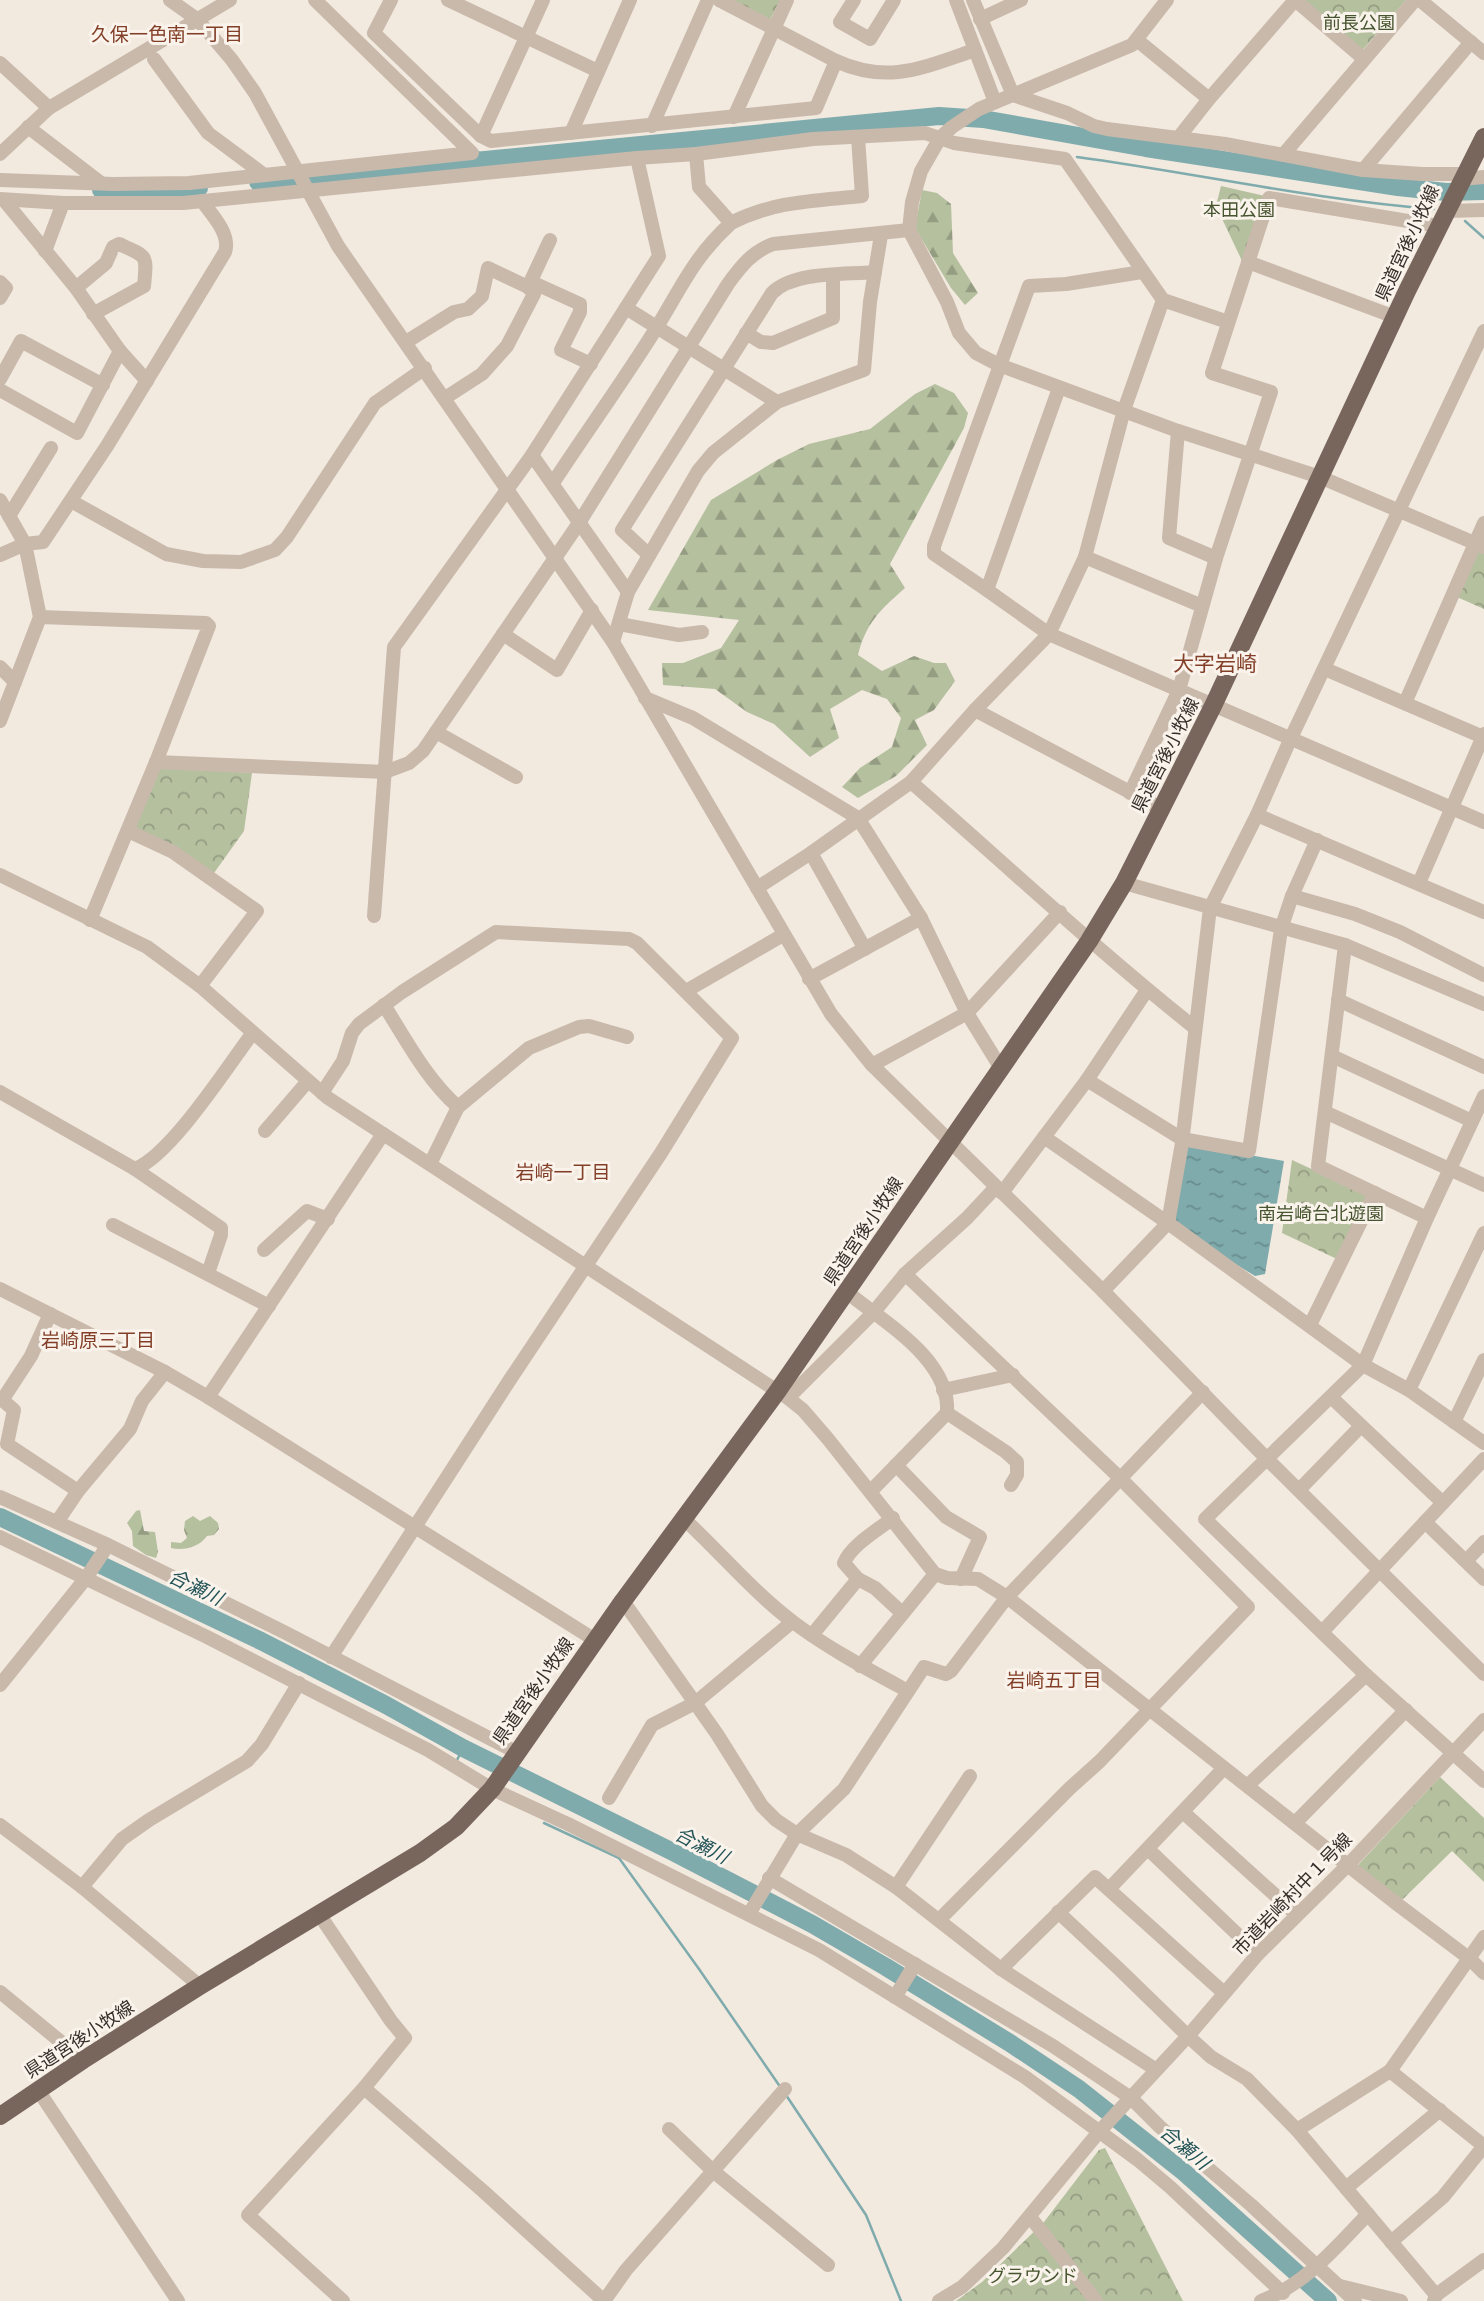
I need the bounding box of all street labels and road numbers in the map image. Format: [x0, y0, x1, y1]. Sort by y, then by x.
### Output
street label: 県道宮後小牧線 [1370, 181, 1444, 305]
street label: 県道宮後小牧線 [1126, 694, 1204, 816]
street label: 県道宮後小牧線 [818, 1172, 908, 1290]
street label: 県道宮後小牧線 [487, 1633, 579, 1749]
street label: 市道岩崎村中１号線 [1227, 1828, 1357, 1960]
street label: 県道宮後小牧線 [20, 1995, 138, 2083]

